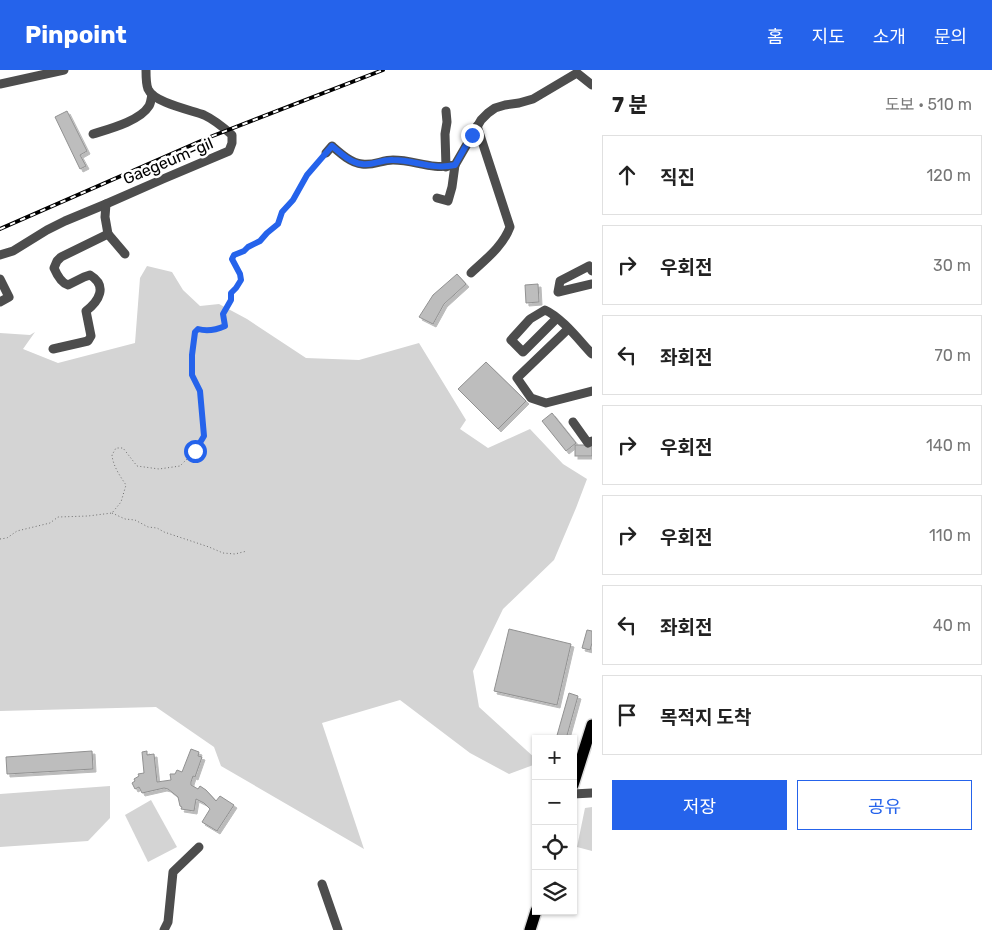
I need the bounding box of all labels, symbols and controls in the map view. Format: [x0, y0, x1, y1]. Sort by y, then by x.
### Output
text: Pinpoint [25, 21, 127, 49]
text: 홈 [767, 26, 784, 48]
text: 지도 [812, 26, 845, 48]
text: 소개 [873, 26, 906, 48]
text: 문의 [934, 26, 967, 48]
text: 7 분 [612, 92, 648, 117]
text: 도보 · 510 m [885, 95, 972, 114]
route end [461, 124, 484, 147]
street label: Gaegeum-gil [120, 133, 216, 189]
icon: ahead [613, 161, 641, 189]
text: 직진 [660, 166, 695, 189]
text: 120 m [926, 166, 971, 185]
icon: right [613, 251, 641, 279]
text: 우회전 [660, 256, 712, 279]
text: 30 m [933, 256, 971, 275]
icon: left [613, 341, 641, 369]
text: 좌회전 [660, 346, 712, 369]
text: 70 m [934, 346, 971, 365]
icon: right [613, 431, 641, 459]
text: 우회전 [660, 436, 712, 459]
text: 140 m [926, 436, 971, 455]
route start [184, 440, 207, 463]
icon: right [613, 521, 641, 549]
text: 우회전 [660, 526, 712, 549]
text: 110 m [929, 526, 971, 545]
icon: left [613, 611, 641, 639]
text: 좌회전 [660, 616, 712, 639]
text: 40 m [933, 616, 971, 635]
icon: arrive [613, 701, 641, 729]
text: 목적지 도착 [660, 706, 751, 729]
map controls [532, 735, 577, 915]
button: + [532, 735, 577, 780]
button: − [532, 780, 577, 825]
button: 저장 [612, 780, 787, 830]
button: 공유 [797, 780, 972, 830]
button: locate [532, 825, 577, 870]
button: layers [532, 870, 577, 915]

